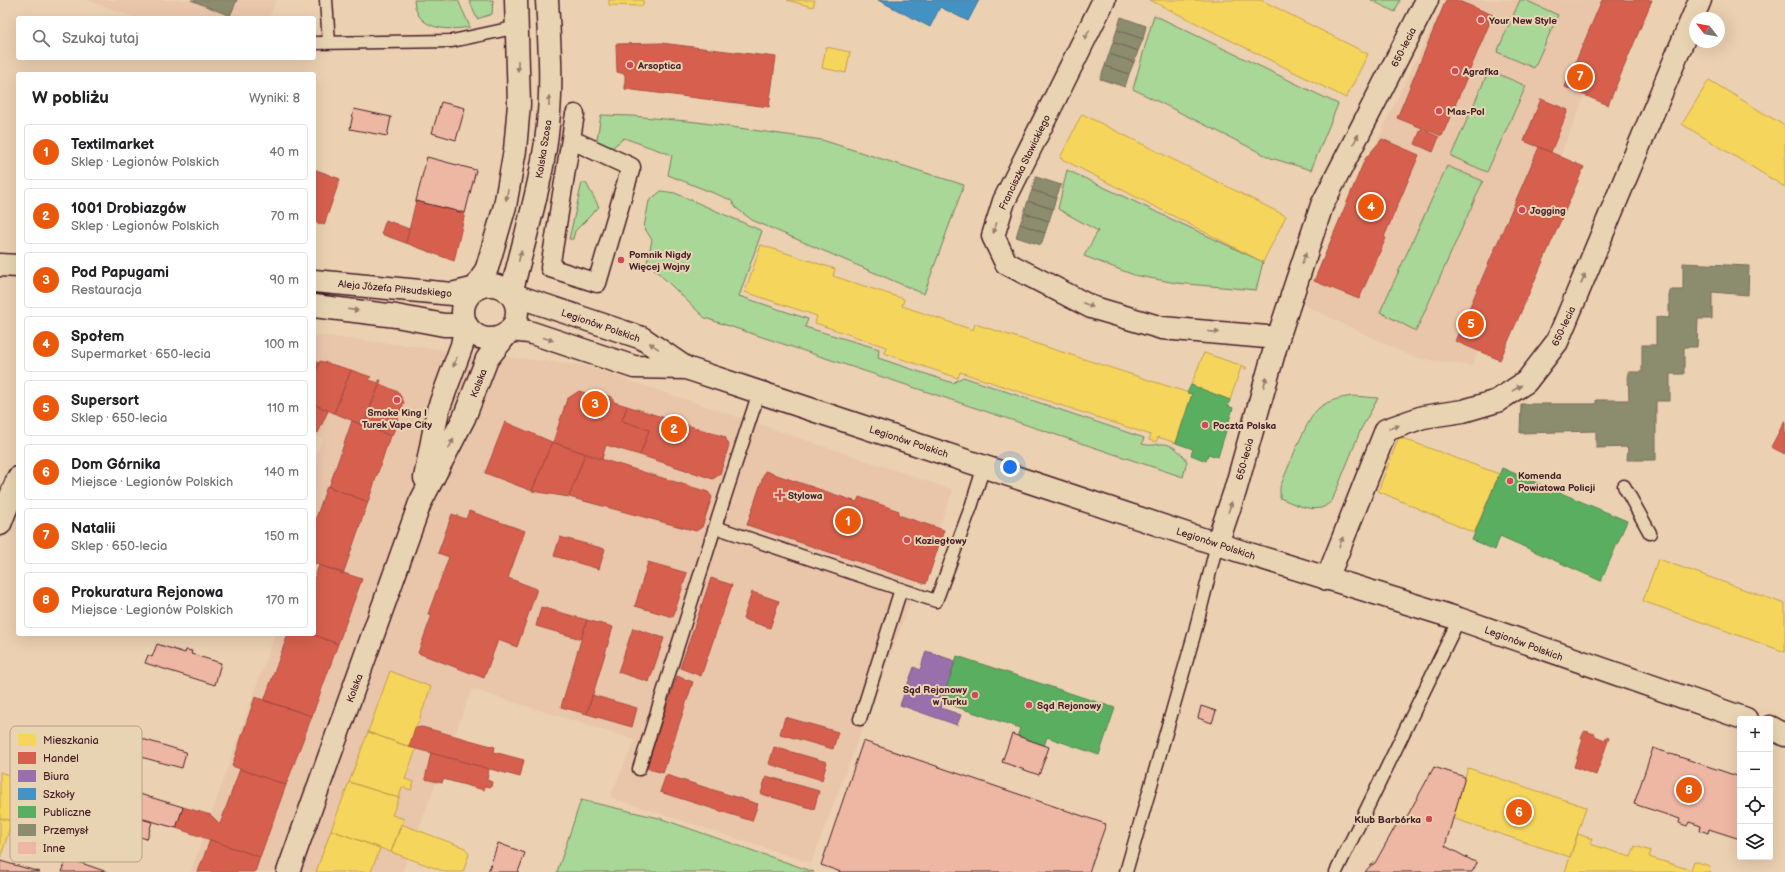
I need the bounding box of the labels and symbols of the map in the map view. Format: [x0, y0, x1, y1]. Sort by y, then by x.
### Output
north arrow [1689, 12, 1725, 48]
marker: Your New Style [1476, 15, 1486, 25]
place label: Your New Style [1489, 15, 1557, 27]
street label: 650-lecia [1389, 25, 1419, 69]
one-way arrow [1084, 29, 1090, 41]
one-way arrow [515, 60, 521, 73]
marker: Arsoptica [625, 60, 635, 70]
place label: Arsoptica [637, 60, 682, 72]
pin: 7 [1567, 62, 1593, 92]
marker: Agrafka [1450, 66, 1460, 76]
place label: Agrafka [1462, 66, 1499, 78]
one-way arrow [546, 94, 552, 107]
marker: Mas-Pol [1434, 106, 1444, 116]
place label: Mas-Pol [1447, 106, 1484, 118]
street label: Franciszka Stawickiego [997, 113, 1053, 212]
street label: Kolska Szosa [533, 119, 555, 179]
one-way arrow [1353, 133, 1359, 145]
one-way arrow [504, 189, 510, 201]
pin: 4 [1358, 192, 1384, 222]
marker: Jogging [1517, 205, 1527, 215]
place label: Jogging [1530, 205, 1566, 217]
one-way arrow [992, 222, 998, 234]
place label: Pomnik Nigdy Więcej Wojny [629, 249, 691, 273]
one-way arrow [518, 250, 524, 263]
one-way arrow [1302, 251, 1308, 263]
marker: Pomnik Nigdy Więcej Wojny [616, 255, 626, 265]
one-way arrow [1581, 272, 1587, 284]
street label: Aleja Józefa Piłsudskiego [337, 278, 453, 300]
one-way arrow [1082, 302, 1093, 308]
street label: 650-lecia [1549, 304, 1579, 348]
one-way arrow [347, 307, 359, 313]
street label: Legionów Polskich [560, 307, 642, 345]
pin: 5 [1458, 309, 1484, 339]
one-way arrow [1208, 329, 1220, 335]
one-way arrow [542, 336, 554, 342]
one-way arrow [648, 342, 659, 350]
one-way arrow [452, 357, 458, 369]
street label: Kolska [468, 367, 490, 399]
one-way arrow [1263, 375, 1269, 388]
one-way arrow [1512, 384, 1522, 392]
pin: 3 [582, 389, 608, 419]
marker: Smoke King | Turek Vape City [392, 395, 402, 405]
place label: Smoke King | Turek Vape City [362, 407, 432, 431]
pin: 2 [661, 414, 687, 444]
marker: Poczta Polska [1200, 420, 1210, 430]
place label: Poczta Polska [1213, 420, 1276, 432]
street label: Legionów Polskich [868, 423, 950, 461]
one-way arrow [1389, 424, 1401, 430]
street label: 650-lecia [1234, 437, 1256, 481]
one-way arrow [448, 438, 454, 450]
your location [1000, 457, 1020, 477]
place label: Komenda Powiatowa Policji [1518, 470, 1595, 494]
marker: Komenda Powiatowa Policji [1505, 476, 1515, 486]
marker: Stylowa [775, 490, 785, 500]
place label: Stylowa [788, 490, 823, 502]
one-way arrow [1227, 500, 1233, 512]
pin: 1 [835, 506, 861, 536]
street label: Legionów Polskich [1175, 525, 1257, 563]
marker: Koziegłowy [902, 535, 912, 545]
place label: Koziegłowy [915, 535, 967, 547]
one-way arrow [1338, 536, 1344, 548]
street label: Legionów Polskich [1483, 624, 1565, 664]
street label: Kolska [344, 672, 366, 704]
place label: Sąd Rejonowy w Turku [903, 684, 967, 708]
marker: Sąd Rejonowy w Turku [970, 690, 980, 700]
marker: Sąd Rejonowy [1024, 700, 1034, 710]
place label: Sąd Rejonowy [1037, 700, 1101, 712]
legend [10, 726, 142, 862]
text: Mieszkania [43, 734, 99, 747]
text: Handel [43, 752, 79, 765]
text: Biura [43, 770, 69, 783]
pin: 8 [1676, 775, 1702, 805]
text: Szkoły [43, 788, 75, 801]
pin: 6 [1506, 797, 1532, 827]
text: Publiczne [43, 806, 92, 819]
place label: Klub Barbórka [1354, 814, 1421, 826]
marker: Klub Barbórka [1424, 814, 1434, 824]
text: Przemysł [43, 824, 89, 837]
text: Inne [43, 842, 66, 855]

